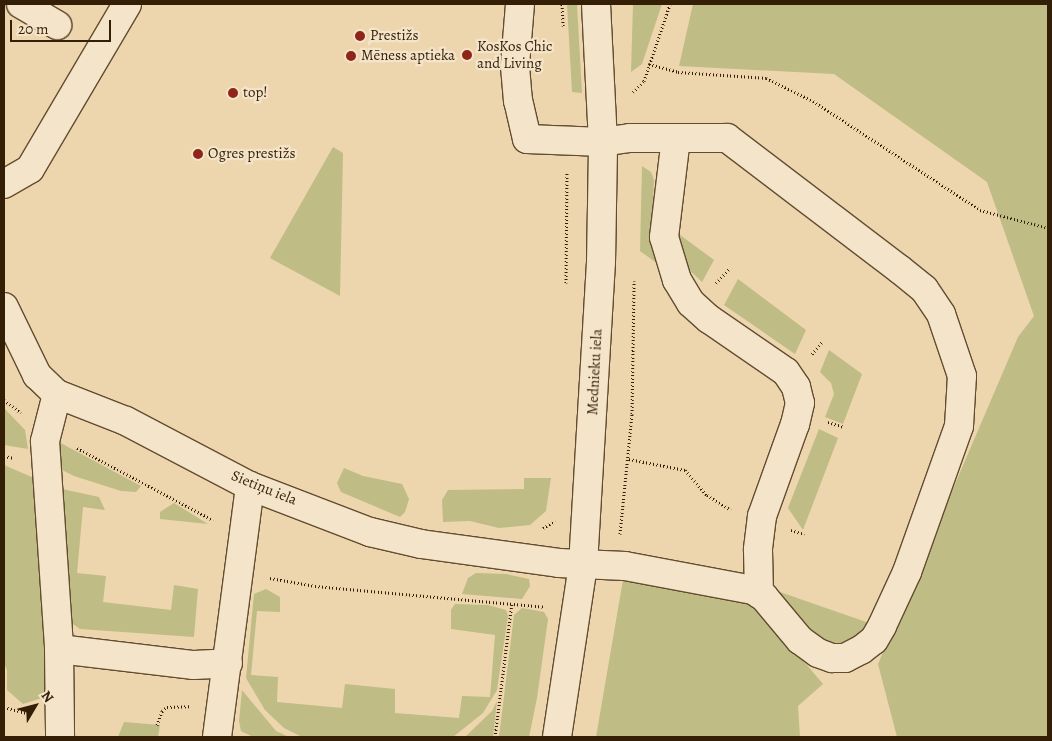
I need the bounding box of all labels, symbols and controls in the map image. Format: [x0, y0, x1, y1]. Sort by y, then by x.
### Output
scale bar [12, 10, 114, 42]
text: 20 m [18, 19, 49, 39]
place label: Prestižs [370, 27, 419, 45]
marker: Prestižs [354, 30, 366, 42]
place label: KosKos Chic and Living [477, 37, 552, 72]
place label: Mēness aptieka [361, 47, 455, 65]
marker: KosKos Chic and Living [461, 49, 473, 61]
marker: Mēness aptieka [345, 50, 357, 62]
place label: top! [243, 84, 268, 102]
marker: top! [227, 87, 239, 99]
place label: Ogres prestižs [208, 145, 296, 163]
marker: Ogres prestižs [192, 148, 204, 160]
street label: Mednieku iela [584, 328, 606, 416]
street label: Sietiņu iela [229, 467, 299, 509]
north arrow [10, 681, 60, 731]
text: N [37, 687, 58, 706]

